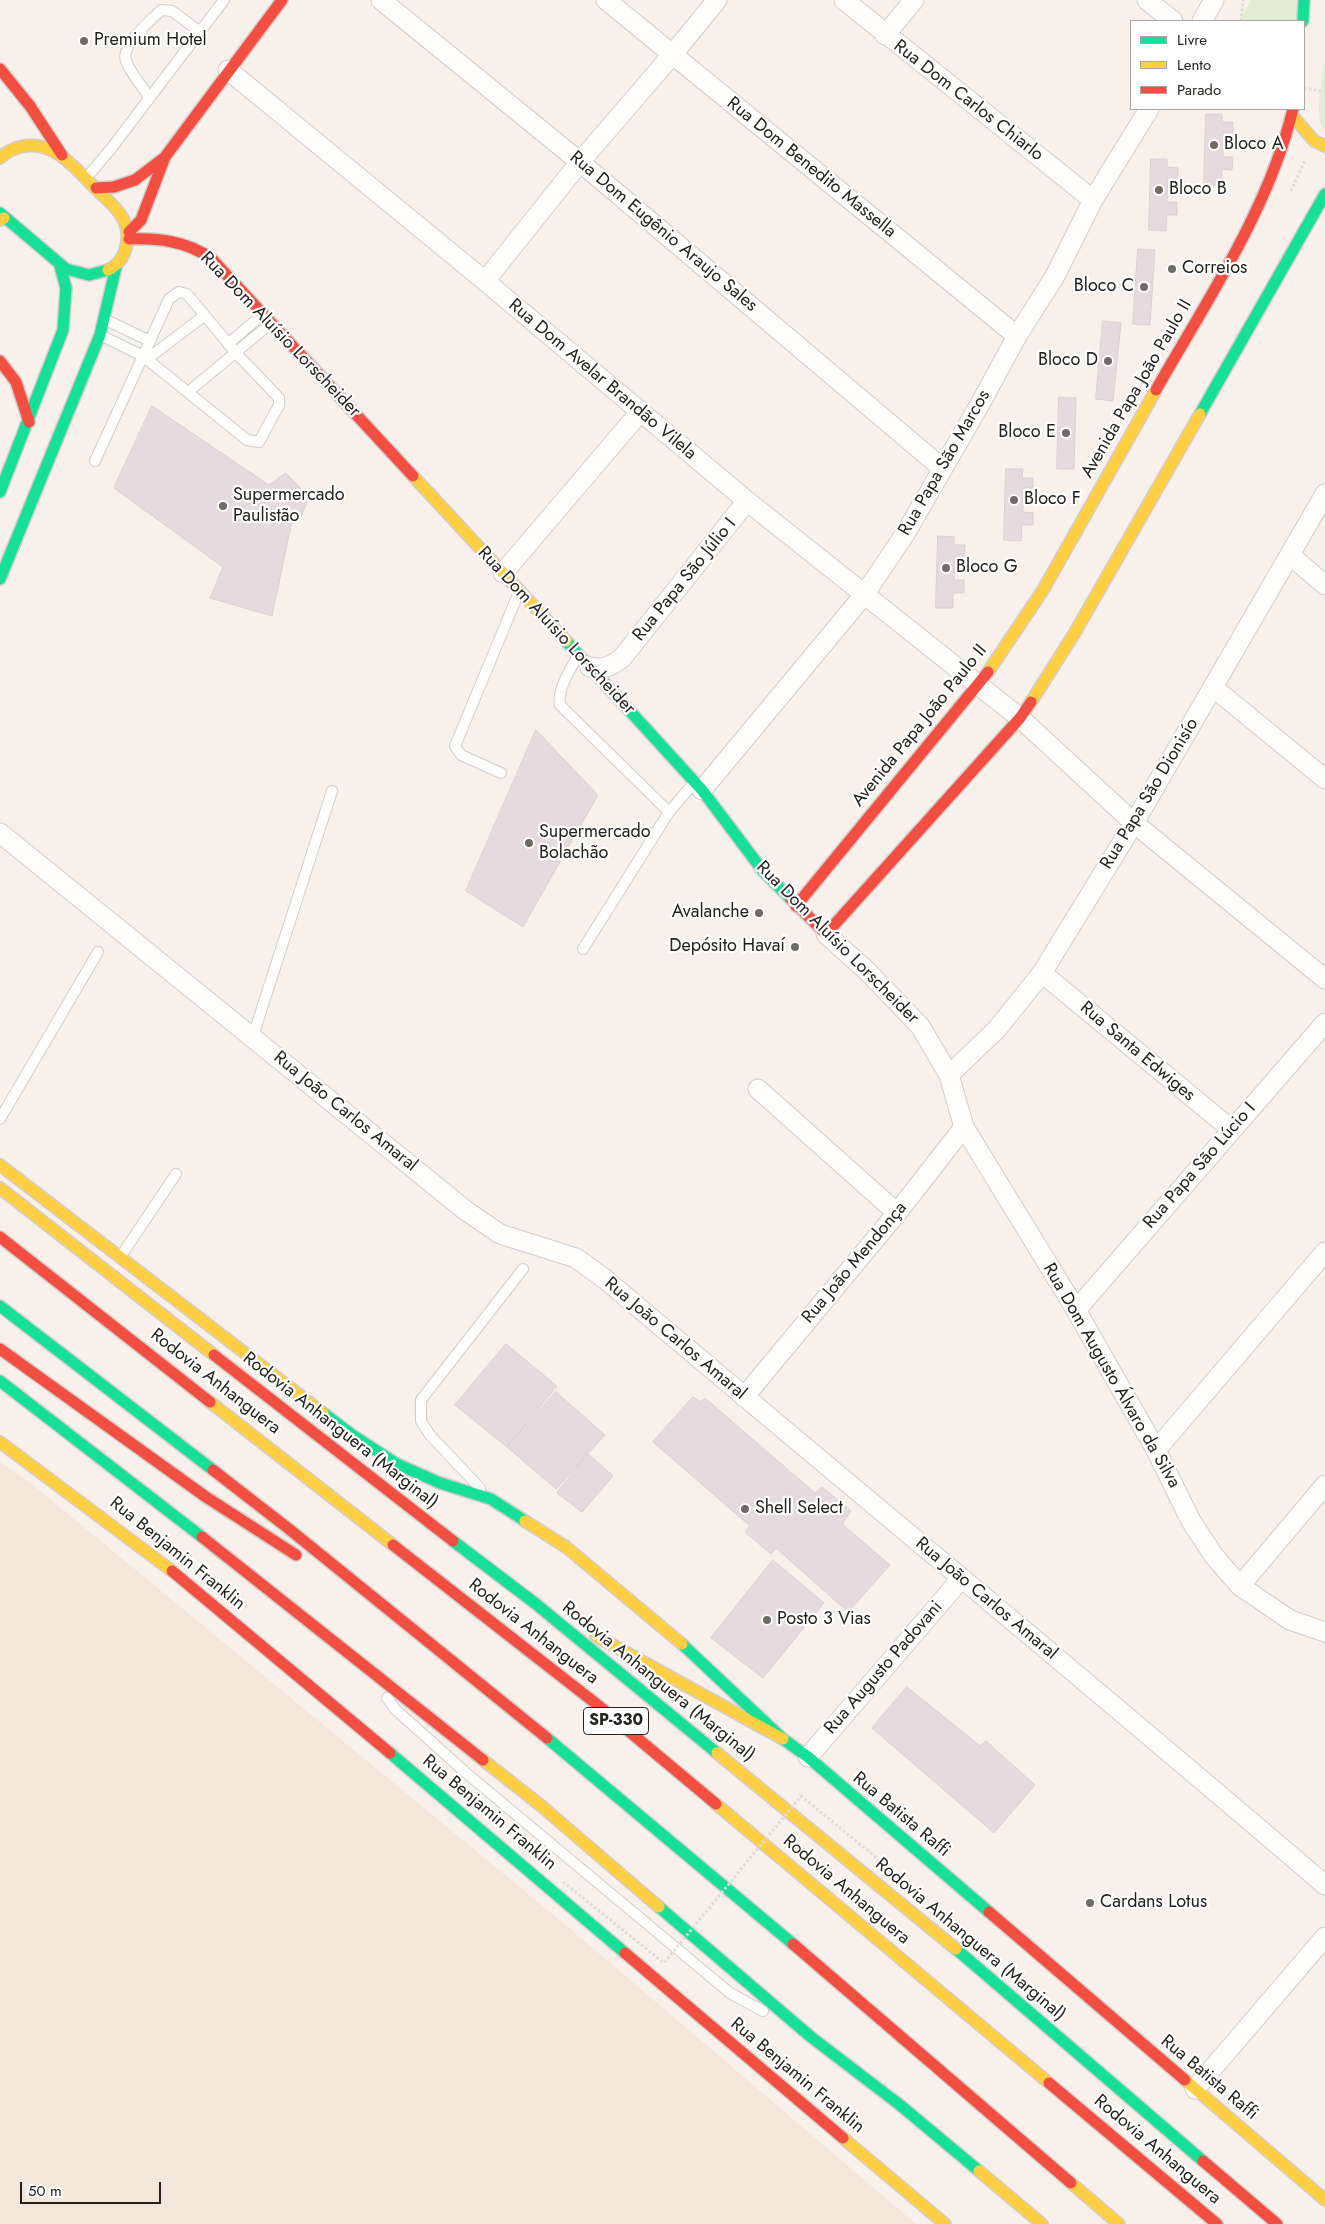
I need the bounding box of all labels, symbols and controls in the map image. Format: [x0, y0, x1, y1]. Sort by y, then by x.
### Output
legend [1130, 20, 1305, 110]
text: Livre [1177, 29, 1207, 51]
place label: Premium Hotel [94, 30, 207, 52]
marker: Premium Hotel [78, 35, 90, 47]
street label: Rua Dom Carlos Chiarlo [889, 36, 1047, 166]
text: Lento [1177, 54, 1211, 76]
text: Parado [1177, 79, 1221, 101]
street label: Rua Dom Benedito Massella [722, 93, 900, 243]
place label: Bloco A [1224, 134, 1284, 156]
marker: Bloco A [1208, 139, 1220, 151]
street label: Rua Dom Eugênio Araujo Sales [565, 147, 761, 317]
place label: Bloco B [1169, 179, 1227, 201]
marker: Bloco B [1153, 184, 1165, 196]
street label: Rua Dom Aluísio Lorscheider [195, 248, 365, 422]
place label: Correios [1182, 258, 1247, 280]
marker: Correios [1166, 263, 1178, 275]
place label: Bloco C [1074, 276, 1134, 298]
marker: Bloco C [1138, 281, 1150, 293]
street label: Rua Dom Avelar Brandão Vilela [504, 295, 700, 465]
street label: Avenida Papa João Paulo II [1077, 296, 1197, 482]
place label: Bloco D [1038, 350, 1098, 372]
marker: Bloco D [1102, 355, 1114, 367]
street label: Rua Papa São Marcos [895, 386, 995, 540]
place label: Bloco E [998, 422, 1056, 444]
marker: Bloco E [1060, 427, 1072, 439]
place label: Supermercado Paulistão [233, 485, 345, 528]
place label: Bloco F [1024, 489, 1081, 511]
marker: Bloco F [1008, 494, 1020, 506]
marker: Supermercado Paulistão [217, 500, 229, 512]
street label: Rua Papa São Júlio I [629, 514, 741, 646]
street label: Rua Dom Aluísio Lorscheider [473, 543, 639, 719]
place label: Bloco G [956, 557, 1018, 579]
marker: Bloco G [940, 562, 952, 574]
street label: Avenida Papa João Paulo II [848, 641, 992, 811]
street label: Rua Papa São Dionisío [1096, 715, 1204, 873]
place label: Supermercado Bolachão [539, 822, 651, 864]
marker: Supermercado Bolachão [523, 837, 535, 849]
street label: Rua Dom Aluísio Lorscheider [751, 857, 923, 1029]
place label: Avalanche [672, 902, 749, 924]
marker: Avalanche [753, 907, 765, 919]
place label: Depósito Havaí [669, 936, 785, 958]
marker: Depósito Havaí [789, 941, 801, 953]
street label: Rua Santa Edwiges [1075, 998, 1199, 1106]
street label: Rua João Carlos Amaral [269, 1047, 421, 1177]
street label: Rua Papa São Lúcio I [1139, 1098, 1261, 1234]
street label: Rua João Mendonça [798, 1198, 912, 1328]
street label: Rua Dom Augusto Álvaro da Silva [1038, 1260, 1184, 1492]
street label: Rua João Carlos Amaral [599, 1273, 751, 1405]
street label: Rodovia Anhanguera [146, 1325, 284, 1439]
street label: Rodovia Anhanguera (Marginal) [238, 1348, 442, 1514]
street label: Rua Benjamin Franklin [105, 1493, 249, 1615]
place label: Shell Select [755, 1498, 843, 1520]
marker: Shell Select [739, 1503, 751, 1515]
street label: Rua João Carlos Amaral [910, 1533, 1062, 1665]
street label: Rodovia Anhanguera [464, 1575, 602, 1689]
street label: Rodovia Anhanguera (Marginal) [557, 1597, 759, 1767]
street label: Rua Augusto Padovani [820, 1597, 948, 1739]
place label: Posto 3 Vias [777, 1609, 871, 1631]
marker: Posto 3 Vias [761, 1614, 773, 1626]
road number: SP-330 [584, 1708, 648, 1734]
street label: Rua Benjamin Franklin [418, 1751, 560, 1875]
street label: Rua Batista Raffi [848, 1768, 954, 1862]
street label: Rodovia Anhanguera [778, 1831, 914, 1949]
street label: Rodovia Anhanguera (Marginal) [870, 1854, 1070, 2026]
place label: Cardans Lotus [1100, 1892, 1207, 1914]
marker: Cardans Lotus [1084, 1897, 1096, 1909]
street label: Rua Benjamin Franklin [726, 2014, 868, 2138]
street label: Rua Batista Raffi [1156, 2031, 1262, 2125]
street label: Rodovia Anhanguera [1089, 2091, 1225, 2209]
scale bar [22, 2172, 164, 2204]
text: 50 m [28, 2180, 62, 2202]

